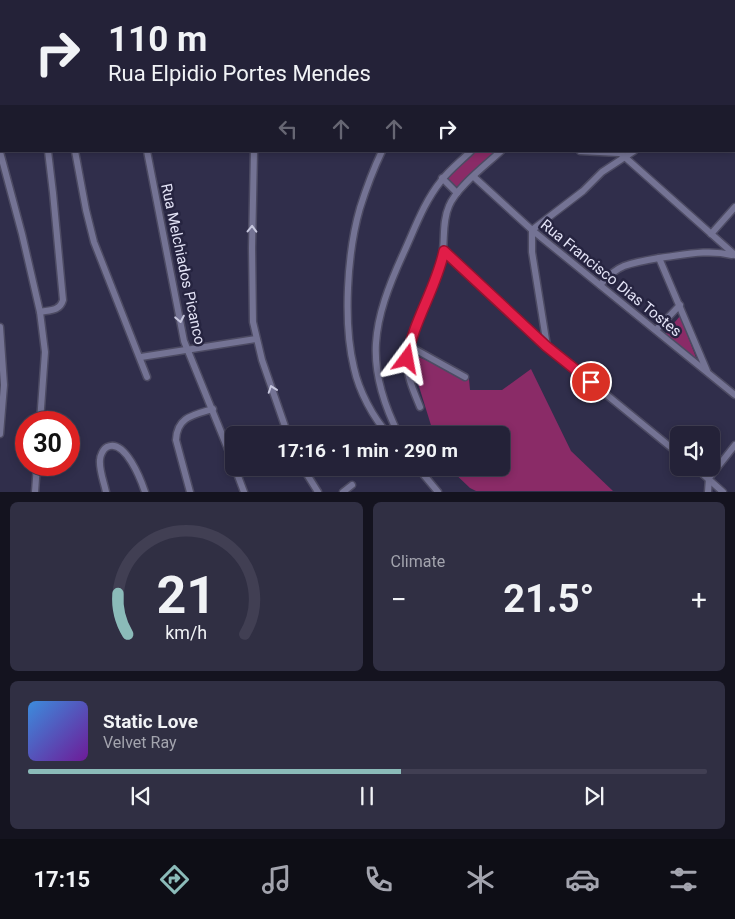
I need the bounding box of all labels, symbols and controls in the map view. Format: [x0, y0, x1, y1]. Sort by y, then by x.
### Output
text: 110 m [108, 19, 207, 60]
icon: right [25, 20, 90, 85]
text: Rua Elpidio Portes Mendes [108, 61, 371, 86]
icon: left [274, 115, 302, 143]
icon: ahead [327, 115, 355, 143]
icon: ahead [380, 115, 408, 143]
icon: right [433, 115, 461, 143]
street label: Rua Melchiados Picanco [157, 182, 209, 346]
street label: Rua Francisco Dias Tostes [537, 216, 685, 340]
one-way arrow [247, 225, 257, 232]
one-way arrow [174, 315, 184, 324]
position arrow [380, 332, 432, 384]
pin [570, 361, 612, 403]
icon: arrive [577, 368, 605, 396]
one-way arrow [268, 385, 278, 394]
speed limit sign: 30 [15, 411, 80, 476]
map controls [670, 426, 720, 476]
button: sound [670, 426, 720, 476]
text: 17:16 · 1 min · 290 m [277, 439, 458, 462]
text: Climate [391, 552, 445, 571]
text: 21 [156, 565, 216, 626]
text: 21.5° [503, 577, 594, 621]
text: − [391, 583, 407, 616]
text: + [691, 583, 707, 616]
text: km/h [165, 622, 207, 643]
text: Static Love [103, 710, 198, 733]
text: Velvet Ray [103, 733, 177, 752]
icon: previous [127, 782, 155, 810]
icon: pause [353, 782, 381, 810]
icon: next [580, 782, 608, 810]
icon: directions [157, 862, 192, 897]
icon: music [259, 862, 294, 897]
icon: phone [361, 862, 396, 897]
icon: climate [463, 862, 498, 897]
icon: car [565, 862, 600, 897]
icon: filters [666, 862, 701, 897]
text: 17:15 [33, 867, 90, 892]

